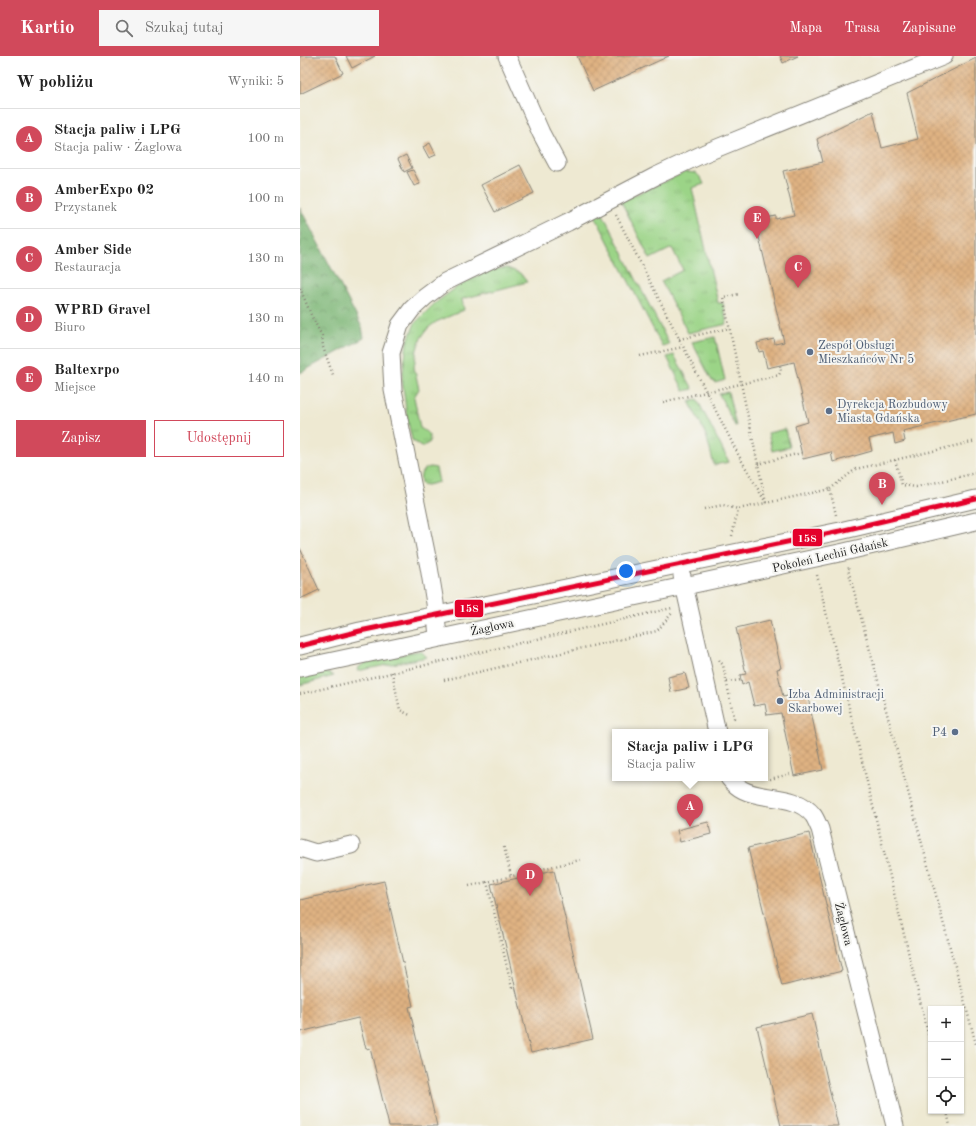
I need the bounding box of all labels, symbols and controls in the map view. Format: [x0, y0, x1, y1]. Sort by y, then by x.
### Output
search box [99, 10, 379, 46]
icon: search [113, 17, 135, 39]
text: Kartio [20, 19, 75, 38]
text: Szukaj tutaj [145, 21, 224, 36]
text: Mapa [789, 21, 822, 35]
text: Trasa [844, 21, 880, 35]
text: Zapisane [902, 21, 956, 35]
text: W pobliżu [16, 74, 93, 91]
text: Wyniki: 5 [228, 75, 284, 88]
text: Stacja paliw i LPG [54, 123, 181, 138]
text: A [24, 132, 34, 145]
text: 100 m [247, 132, 284, 145]
text: Stacja paliw · Żaglowa [54, 141, 182, 154]
text: AmberExpo 02 [54, 183, 154, 198]
text: B [24, 192, 34, 205]
text: 100 m [247, 192, 284, 205]
text: Przystanek [54, 201, 117, 214]
pin: E [744, 206, 770, 239]
text: Amber Side [54, 243, 132, 258]
text: C [25, 252, 33, 265]
text: 130 m [247, 252, 284, 265]
pin: C [785, 255, 811, 288]
text: Restauracja [54, 261, 121, 274]
text: WPRD Gravel [54, 303, 151, 318]
text: D [24, 312, 34, 325]
text: 130 m [247, 312, 284, 325]
text: Biuro [54, 321, 85, 334]
place label: Zespół Obsługi Mieszkańców Nr 5 [818, 340, 914, 366]
marker: Zespół Obsługi Mieszkańców Nr 5 [805, 347, 815, 357]
text: Baltexrpo [54, 363, 119, 378]
text: E [25, 372, 33, 385]
text: 140 m [247, 372, 284, 385]
text: Miejsce [54, 381, 96, 394]
place label: Dyrekcja Rozbudowy Miasta Gdańska [837, 399, 948, 425]
marker: Dyrekcja Rozbudowy Miasta Gdańska [824, 406, 834, 416]
button: Zapisz [16, 420, 146, 457]
button: Udostępnij [154, 420, 284, 457]
pin: B [869, 472, 895, 505]
line badge: 158 [792, 528, 823, 547]
text: 158 [797, 534, 817, 545]
street label: Pokoleń Lechii Gdańsk [771, 537, 889, 575]
your location [616, 561, 636, 581]
line badge: 158 [454, 599, 484, 618]
text: 158 [459, 604, 479, 615]
street label: Żaglowa [469, 614, 515, 638]
place label: Izba Administracji Skarbowej [788, 689, 884, 715]
marker: Izba Administracji Skarbowej [775, 696, 785, 706]
place label: P4 [932, 727, 947, 739]
marker: P4 [950, 727, 960, 737]
popup [612, 729, 768, 781]
text: Stacja paliw i LPG [627, 740, 753, 755]
text: Stacja paliw [627, 758, 696, 771]
pin: A [677, 794, 703, 827]
pin: D [517, 863, 543, 896]
street label: Żaglowa [832, 900, 858, 947]
map controls [928, 1006, 964, 1114]
button: + [928, 1006, 964, 1042]
button: − [928, 1042, 964, 1078]
button: locate [928, 1078, 964, 1114]

